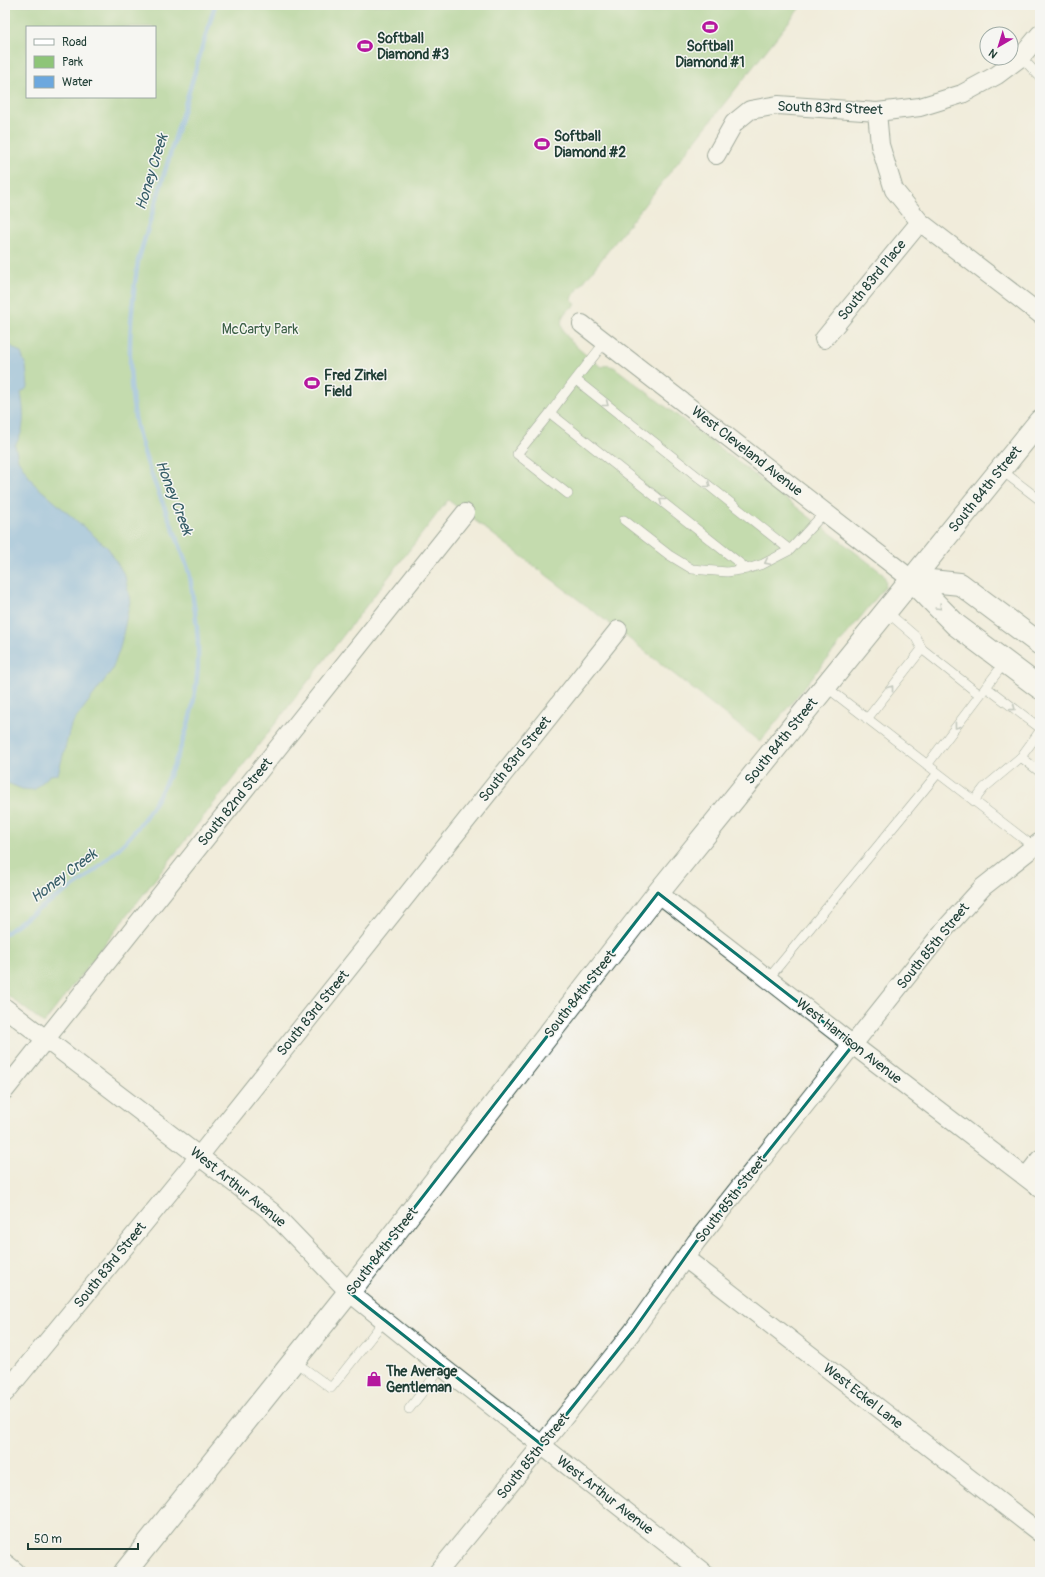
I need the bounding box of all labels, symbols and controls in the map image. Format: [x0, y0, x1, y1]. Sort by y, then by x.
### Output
sports icon: Softball Diamond #1 [701, 18, 719, 36]
legend [26, 26, 156, 98]
north arrow [979, 26, 1019, 66]
place label: Softball Diamond #3 [377, 30, 449, 63]
text: Road [62, 35, 87, 50]
sports icon: Softball Diamond #3 [356, 37, 374, 55]
place label: Softball Diamond #1 [675, 38, 745, 71]
text: N [986, 46, 1000, 61]
text: Park [62, 55, 83, 70]
text: Water [62, 75, 93, 90]
street label: South 83rd Street [777, 98, 883, 118]
place label: Softball Diamond #2 [554, 128, 626, 161]
water label: Honey Creek [131, 130, 173, 212]
sports icon: Softball Diamond #2 [533, 135, 551, 153]
street label: South 83rd Place [834, 236, 910, 324]
park label: McCarty Park [222, 321, 298, 338]
place label: Fred Zirkel Field [324, 367, 387, 400]
sports icon: Fred Zirkel Field [303, 374, 321, 392]
one-way arrow [602, 399, 609, 406]
street label: West Cleveland Avenue [688, 402, 806, 500]
street label: South 84th Street [945, 442, 1025, 536]
water label: Honey Creek [151, 458, 198, 540]
one-way arrow [704, 480, 711, 487]
one-way arrow [659, 499, 666, 506]
one-way arrow [764, 557, 771, 565]
one-way arrow [934, 602, 942, 610]
one-way arrow [887, 685, 894, 692]
street label: South 84th Street [741, 694, 821, 788]
one-way arrow [1009, 703, 1016, 711]
street label: South 83rd Street [475, 712, 555, 805]
one-way arrow [954, 721, 961, 728]
street label: South 82nd Street [194, 754, 276, 850]
water label: Honey Creek [27, 844, 102, 907]
street label: South 85th Street [893, 899, 973, 992]
street label: South 84th Street [541, 947, 620, 1041]
street label: South 83rd Street [273, 966, 353, 1059]
street label: West Harrison Avenue [793, 995, 905, 1088]
street label: West Arthur Avenue [187, 1143, 289, 1231]
street label: South 85th Street [692, 1152, 770, 1246]
street label: South 84th Street [343, 1204, 422, 1298]
street label: South 83rd Street [70, 1218, 150, 1311]
street label: West Eckel Lane [820, 1360, 906, 1432]
place label: The Average Gentleman [385, 1363, 458, 1396]
shop icon: The Average Gentleman [365, 1370, 383, 1388]
street label: South 85th Street [493, 1409, 573, 1502]
street label: West Arthur Avenue [553, 1452, 657, 1538]
scale bar [28, 1525, 138, 1551]
text: 50 m [34, 1532, 62, 1547]

